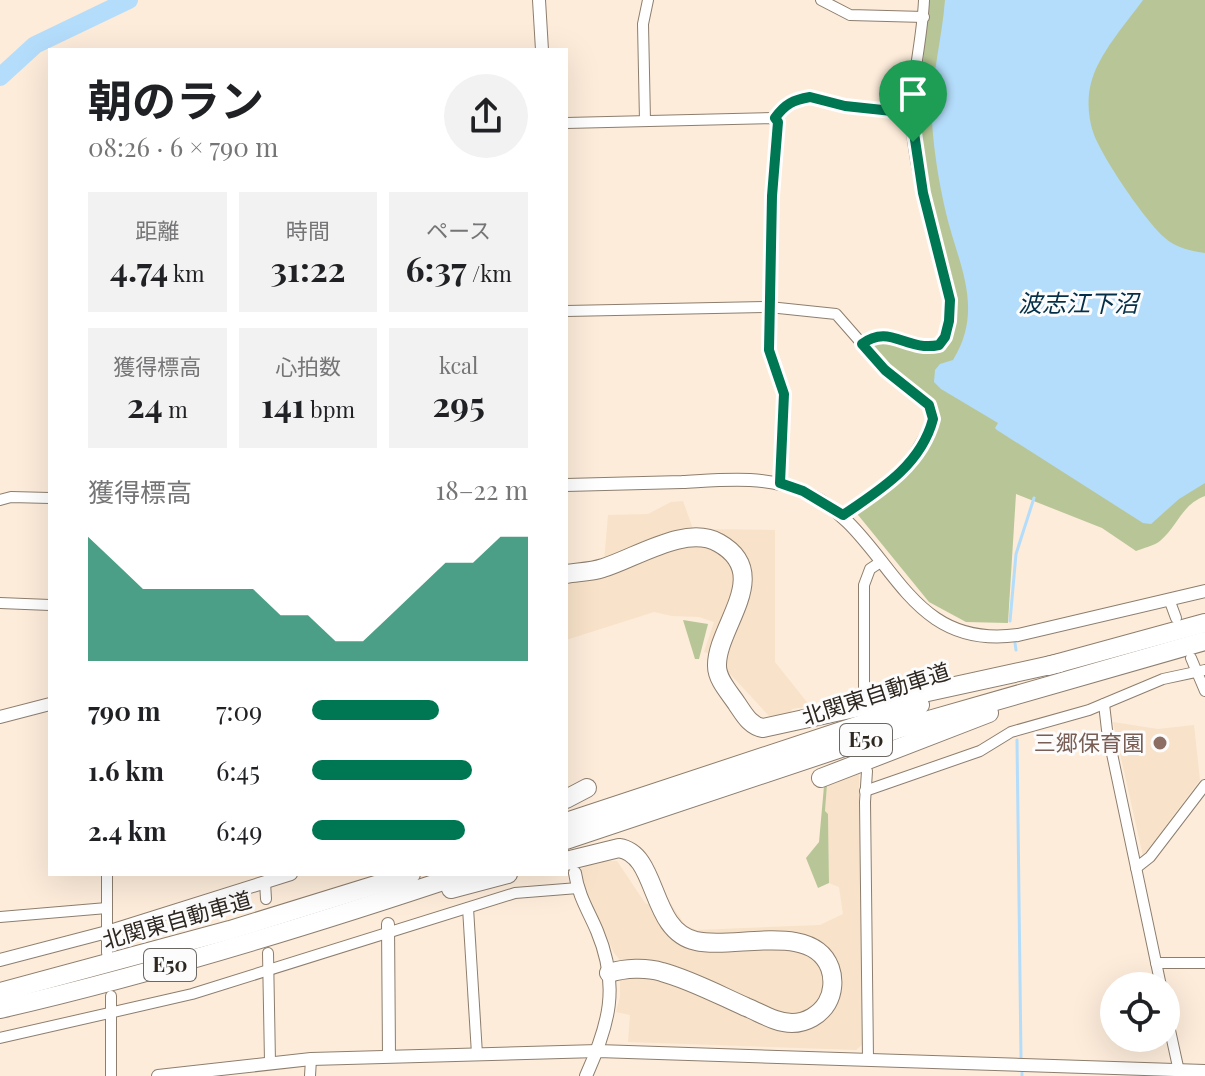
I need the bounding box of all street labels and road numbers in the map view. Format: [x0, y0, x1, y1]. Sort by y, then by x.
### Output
street label: 北関東自動車道 [798, 655, 954, 731]
road number: E50 [840, 724, 892, 756]
street label: 北関東自動車道 [99, 883, 255, 955]
road number: E50 [144, 949, 196, 981]

